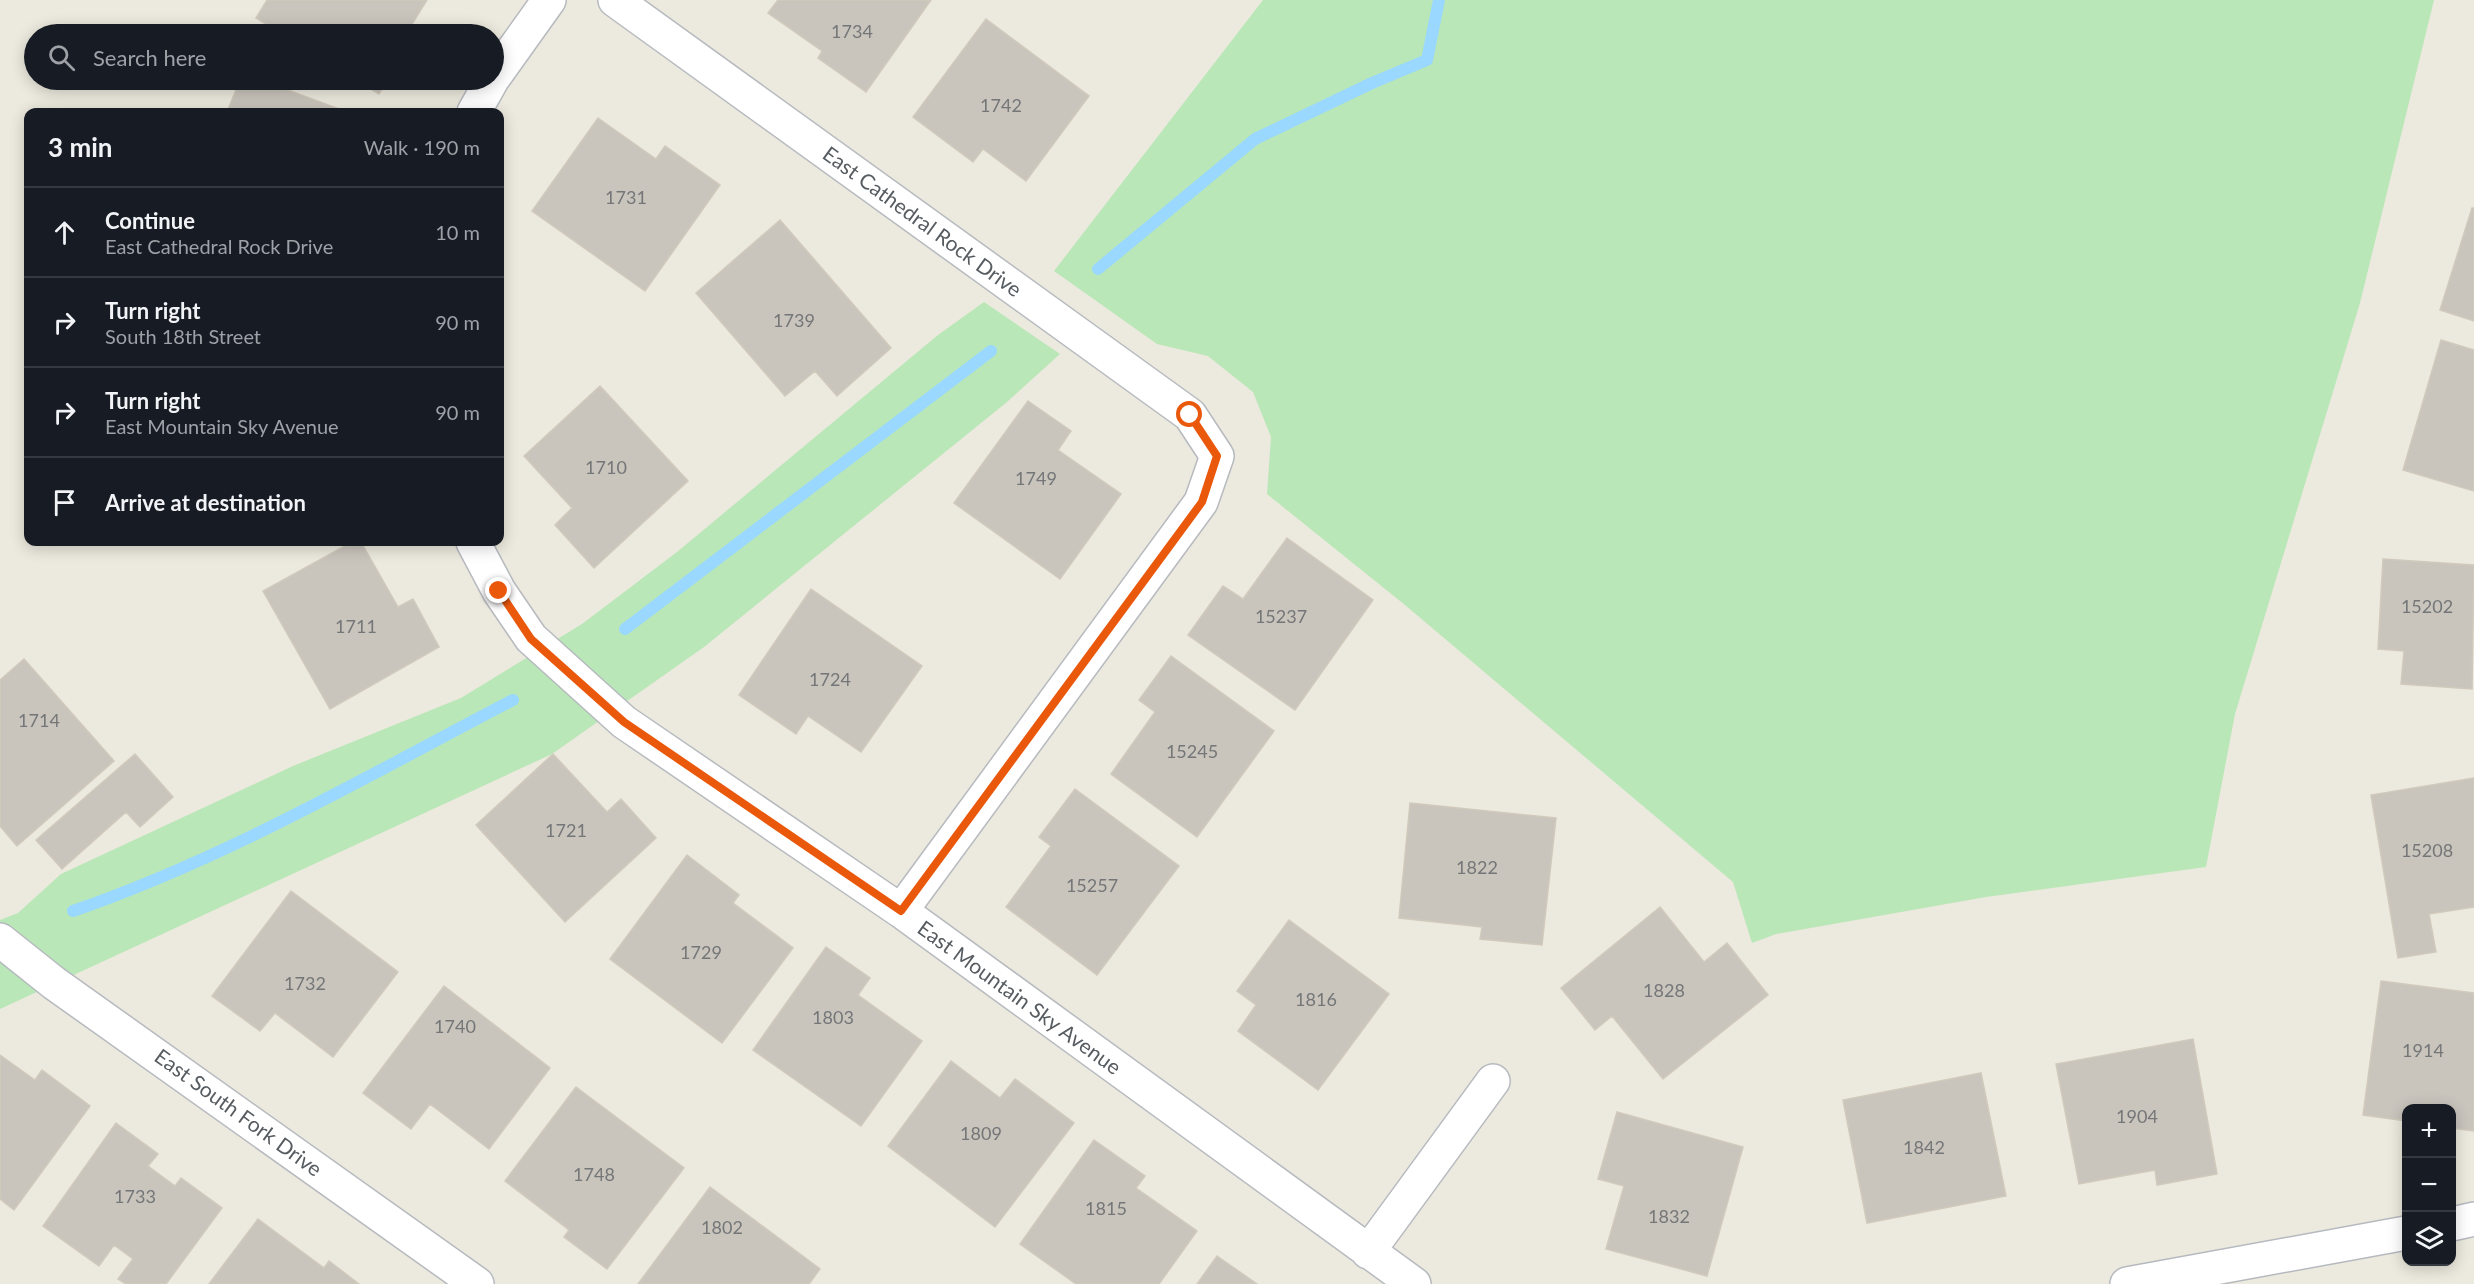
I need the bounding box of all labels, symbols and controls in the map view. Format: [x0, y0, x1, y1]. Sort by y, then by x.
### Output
house number: 1734 [831, 20, 873, 42]
search box [24, 24, 504, 90]
icon: search [45, 41, 78, 74]
text: Search here [93, 44, 206, 71]
house number: 1742 [980, 94, 1022, 116]
text: 3 min [48, 131, 112, 163]
text: Walk · 190 m [364, 135, 480, 159]
street label: East Cathedral Rock Drive [819, 140, 1027, 301]
house number: 1731 [605, 186, 647, 208]
text: Continue [105, 207, 195, 234]
icon: ahead [48, 216, 81, 249]
text: 10 m [435, 220, 480, 244]
text: East Cathedral Rock Drive [105, 234, 333, 258]
text: Turn right [105, 297, 200, 324]
icon: right [48, 306, 81, 339]
house number: 1739 [773, 309, 815, 331]
text: 90 m [435, 310, 480, 334]
text: South 18th Street [105, 324, 261, 348]
text: Turn right [105, 387, 200, 414]
icon: right [48, 396, 81, 429]
text: 90 m [435, 400, 480, 424]
route start [1176, 401, 1202, 427]
text: East Mountain Sky Avenue [105, 414, 339, 438]
house number: 1710 [585, 456, 627, 478]
house number: 1749 [1015, 467, 1057, 489]
icon: arrive [48, 486, 81, 519]
text: Arrive at destination [105, 489, 306, 516]
route end [485, 577, 511, 603]
house number: 15202 [2401, 595, 2453, 617]
house number: 15237 [1255, 605, 1307, 627]
house number: 1711 [335, 615, 377, 637]
house number: 1724 [809, 668, 851, 690]
house number: 1714 [18, 709, 60, 731]
house number: 15245 [1166, 740, 1218, 762]
house number: 1721 [545, 819, 587, 841]
house number: 15208 [2401, 839, 2453, 861]
house number: 1822 [1456, 856, 1498, 878]
house number: 15257 [1066, 874, 1118, 896]
street label: East Mountain Sky Avenue [913, 915, 1126, 1079]
house number: 1729 [680, 941, 722, 963]
house number: 1732 [284, 972, 326, 994]
house number: 1828 [1643, 979, 1685, 1001]
house number: 1816 [1295, 988, 1337, 1010]
house number: 1803 [812, 1006, 854, 1028]
house number: 1740 [434, 1015, 476, 1037]
house number: 1914 [2402, 1039, 2444, 1061]
street label: East South Fork Drive [150, 1043, 327, 1181]
map controls [2402, 1104, 2456, 1266]
button: + [2402, 1104, 2456, 1158]
house number: 1904 [2116, 1105, 2158, 1127]
house number: 1809 [960, 1122, 1002, 1144]
house number: 1842 [1903, 1136, 1945, 1158]
button: − [2402, 1158, 2456, 1212]
house number: 1748 [573, 1163, 615, 1185]
house number: 1733 [114, 1185, 156, 1207]
house number: 1815 [1085, 1197, 1127, 1219]
house number: 1832 [1648, 1205, 1690, 1227]
button: layers [2402, 1212, 2456, 1266]
house number: 1802 [701, 1216, 743, 1238]

